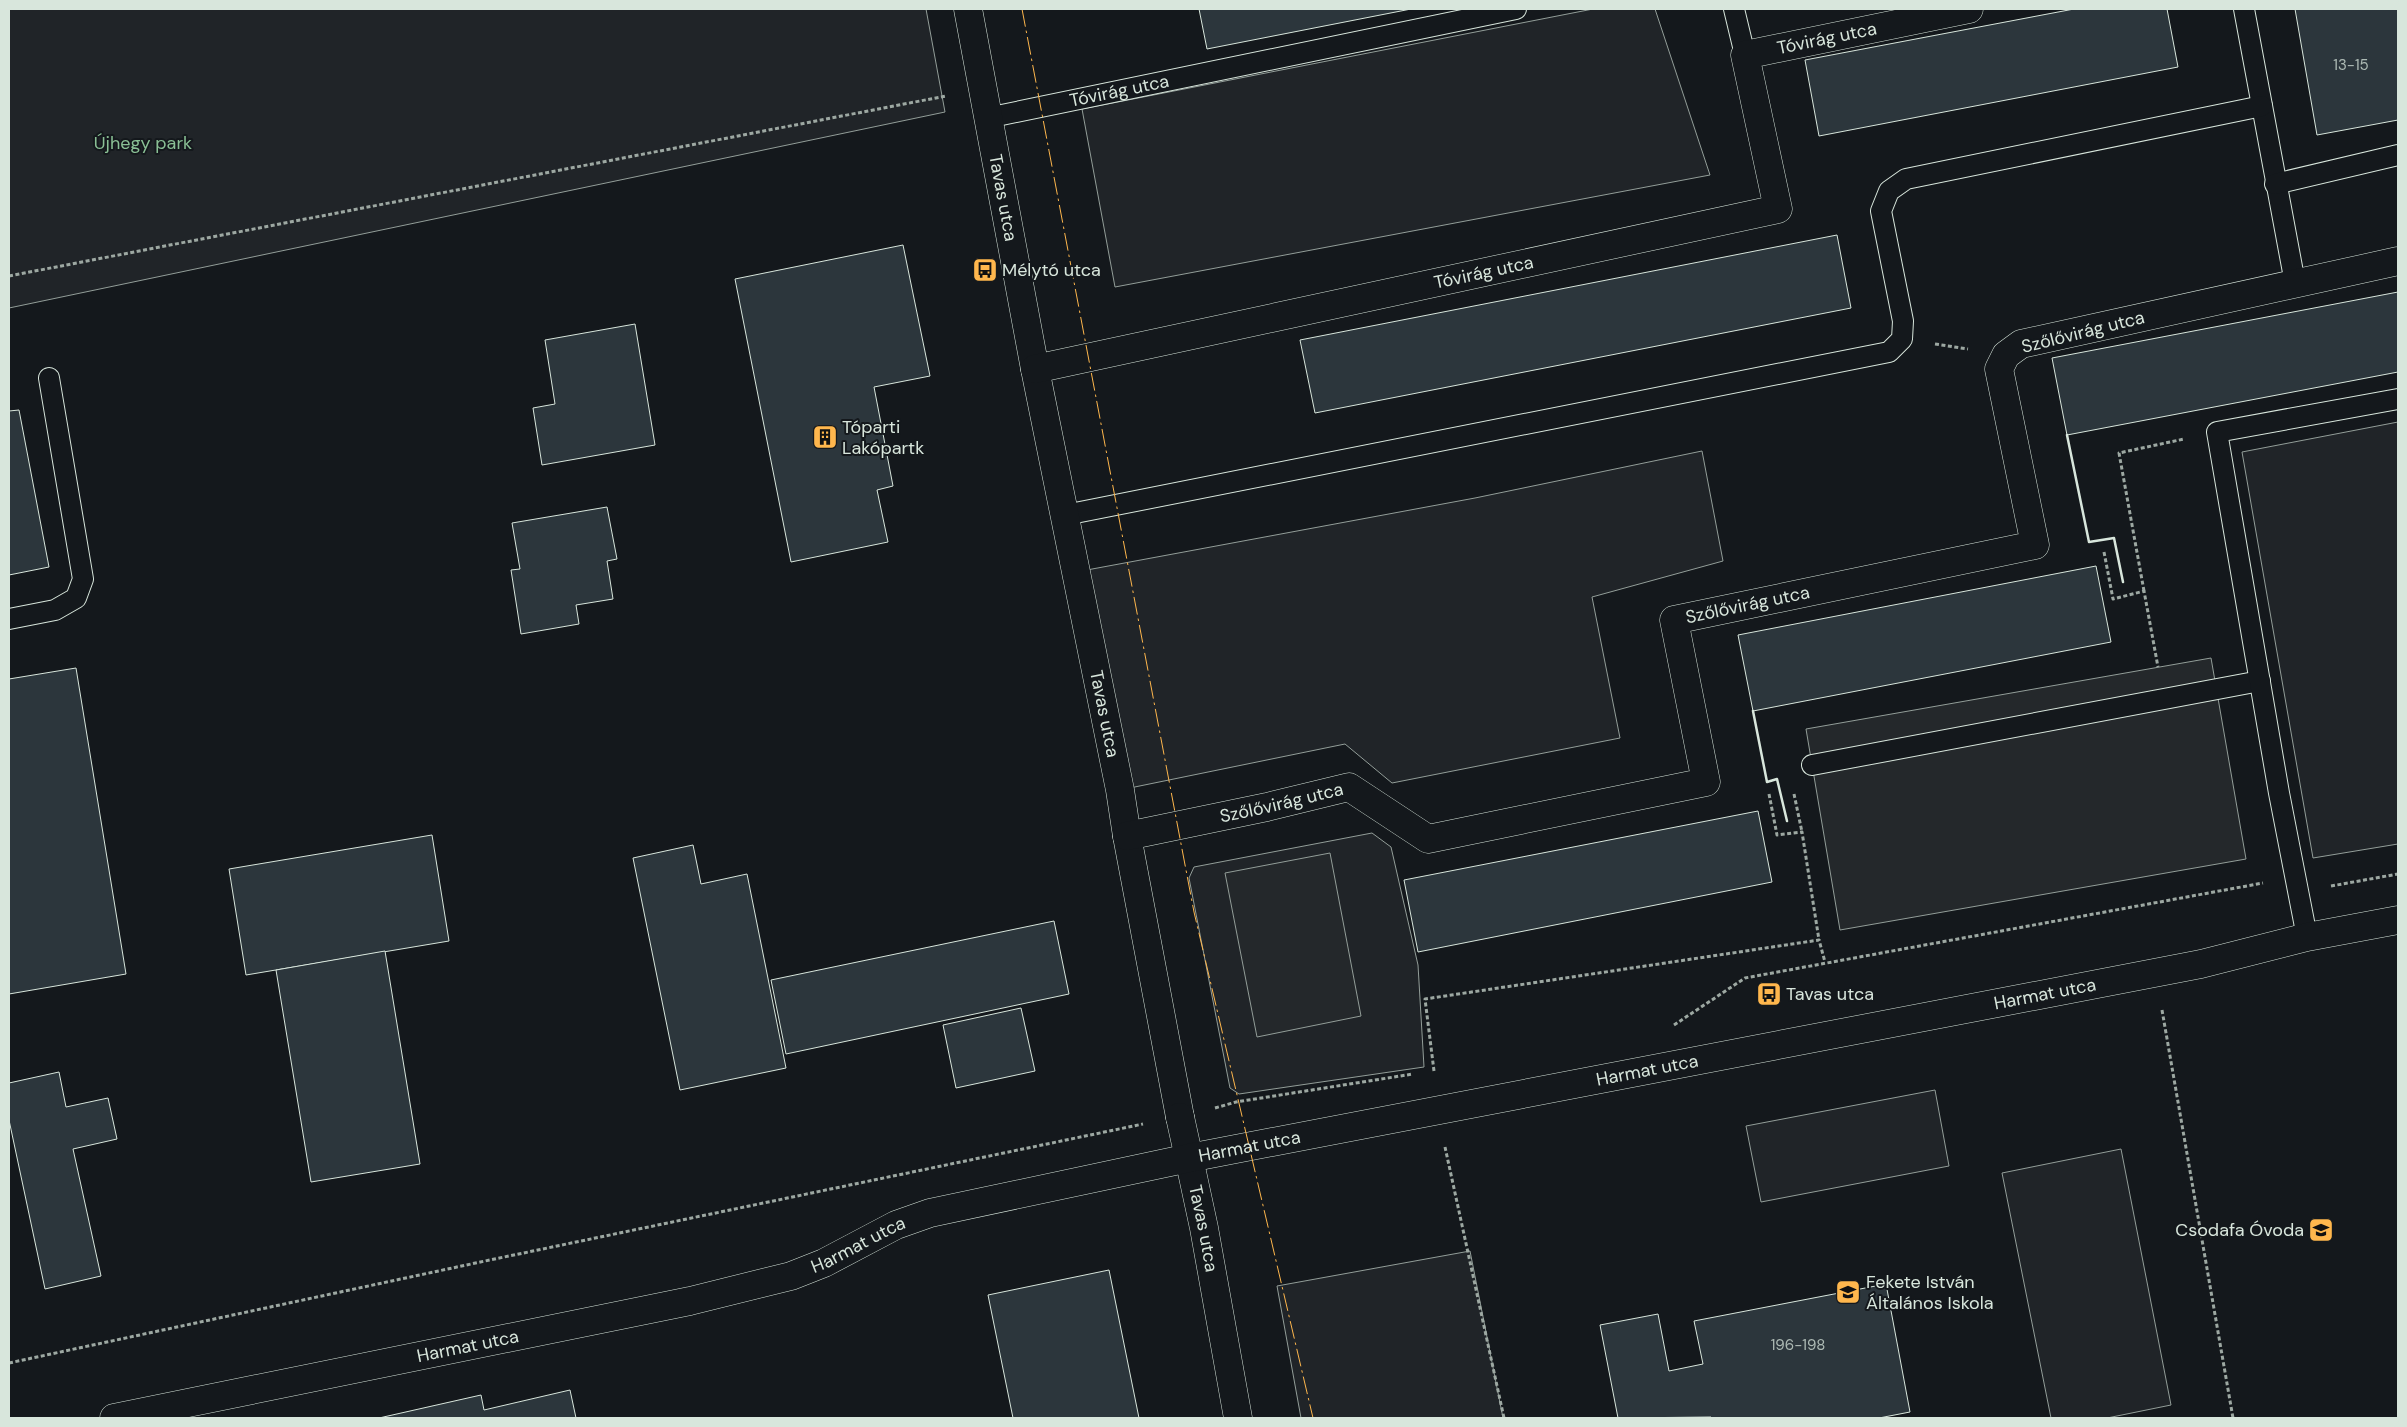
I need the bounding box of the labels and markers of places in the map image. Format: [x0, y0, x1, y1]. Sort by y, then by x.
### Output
bus stop icon: Mélytó utca [972, 257, 998, 283]
place label: Mélytó utca [1002, 258, 1101, 282]
place label: Tóparti Lakópartk [842, 415, 924, 460]
building icon: Tóparti Lakópartk [812, 424, 838, 450]
bus stop icon: Tavas utca [1756, 981, 1782, 1007]
place label: Tavas utca [1786, 982, 1874, 1006]
school or university icon: Csodafa Óvoda [2308, 1217, 2334, 1243]
place label: Csodafa Óvoda [2175, 1218, 2304, 1242]
place label: Fekete István Általános Iskola [1866, 1270, 1994, 1315]
school or university icon: Fekete István Általános Iskola [1835, 1279, 1861, 1305]

